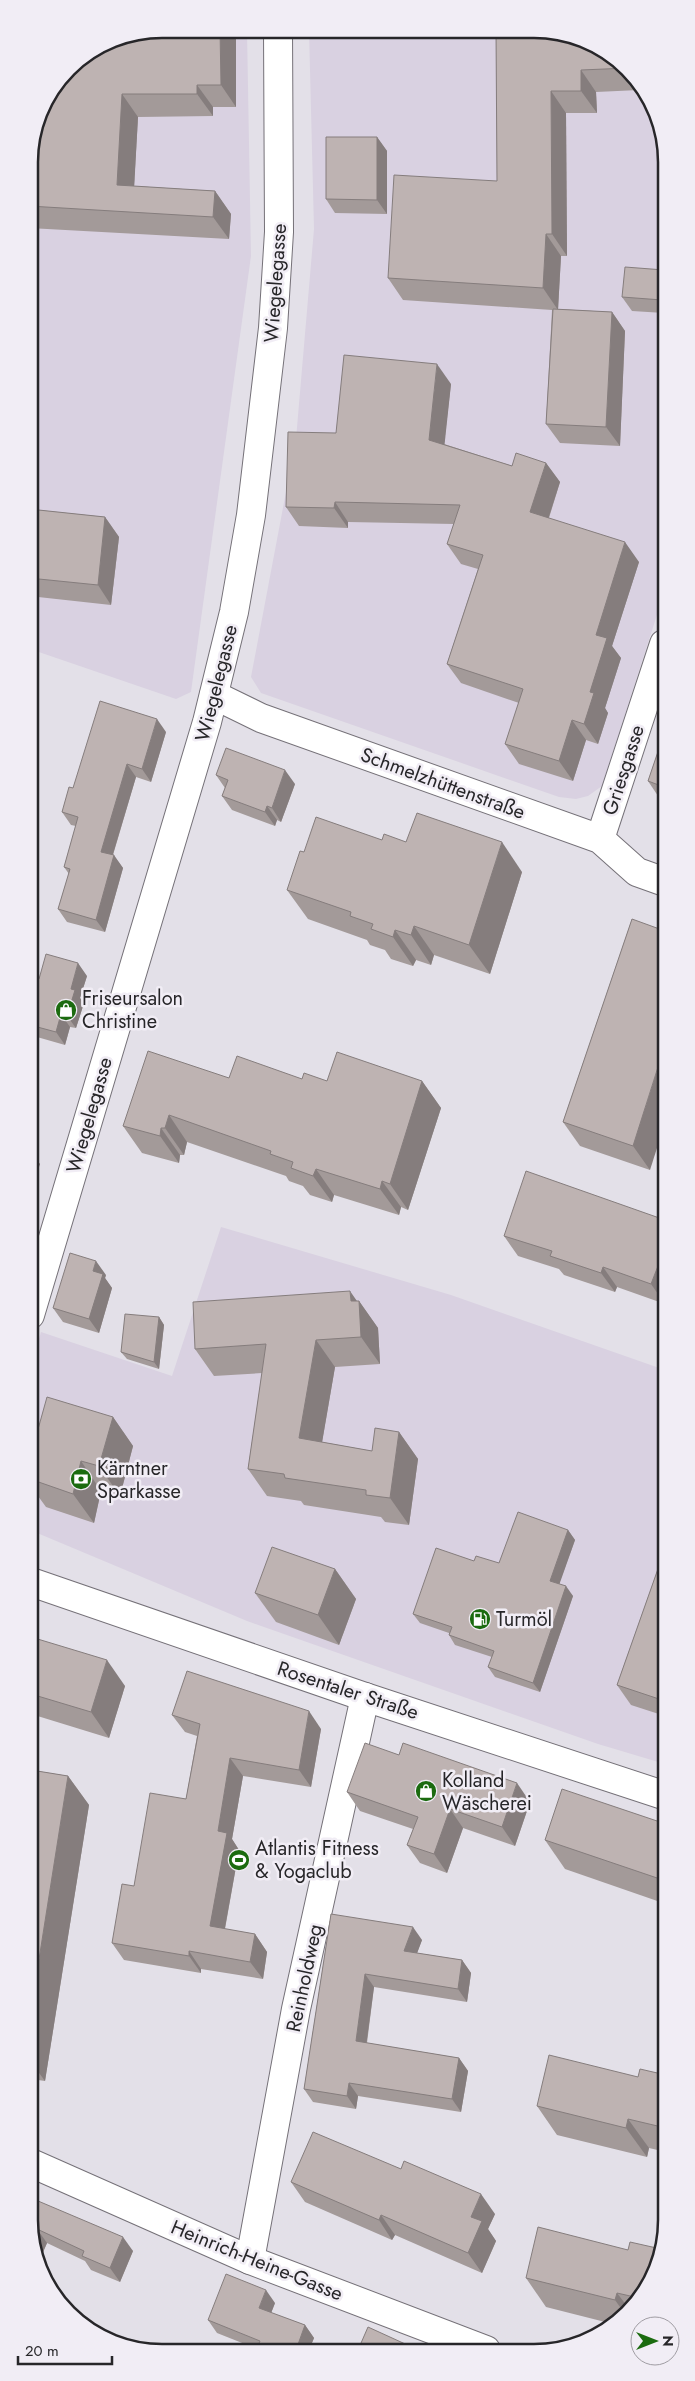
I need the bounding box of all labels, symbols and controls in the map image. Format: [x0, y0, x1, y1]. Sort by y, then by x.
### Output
street label: Wiegelegasse [257, 222, 294, 344]
street label: Wiegelegasse [188, 622, 245, 745]
street label: Griesgasse [595, 721, 652, 819]
street label: Schmelzhüttenstraße [357, 740, 529, 827]
place label: Friseursalon Christine [82, 984, 183, 1036]
shop icon: Friseursalon Christine [54, 998, 78, 1022]
street label: Wiegelegasse [59, 1054, 120, 1176]
place label: Kärntner Sparkasse [97, 1454, 181, 1506]
bank icon: Kärntner Sparkasse [69, 1467, 93, 1491]
place label: Turmöl [496, 1605, 552, 1634]
fuel station icon: Turmöl [468, 1607, 492, 1631]
street label: Rosentaler Straße [273, 1654, 422, 1727]
place label: Kolland Wäscherei [442, 1766, 532, 1818]
shop icon: Kolland Wäscherei [414, 1779, 438, 1803]
place label: Atlantis Fitness & Yogaclub [255, 1834, 379, 1886]
sports icon: Atlantis Fitness & Yogaclub [227, 1848, 251, 1872]
street label: Reinholdweg [279, 1921, 330, 2035]
street label: Heinrich-Heine-Gasse [167, 2213, 347, 2308]
north arrow [630, 2316, 680, 2366]
scale bar [18, 2334, 111, 2366]
text: N [658, 2335, 678, 2347]
text: 20 m [25, 2340, 59, 2362]

